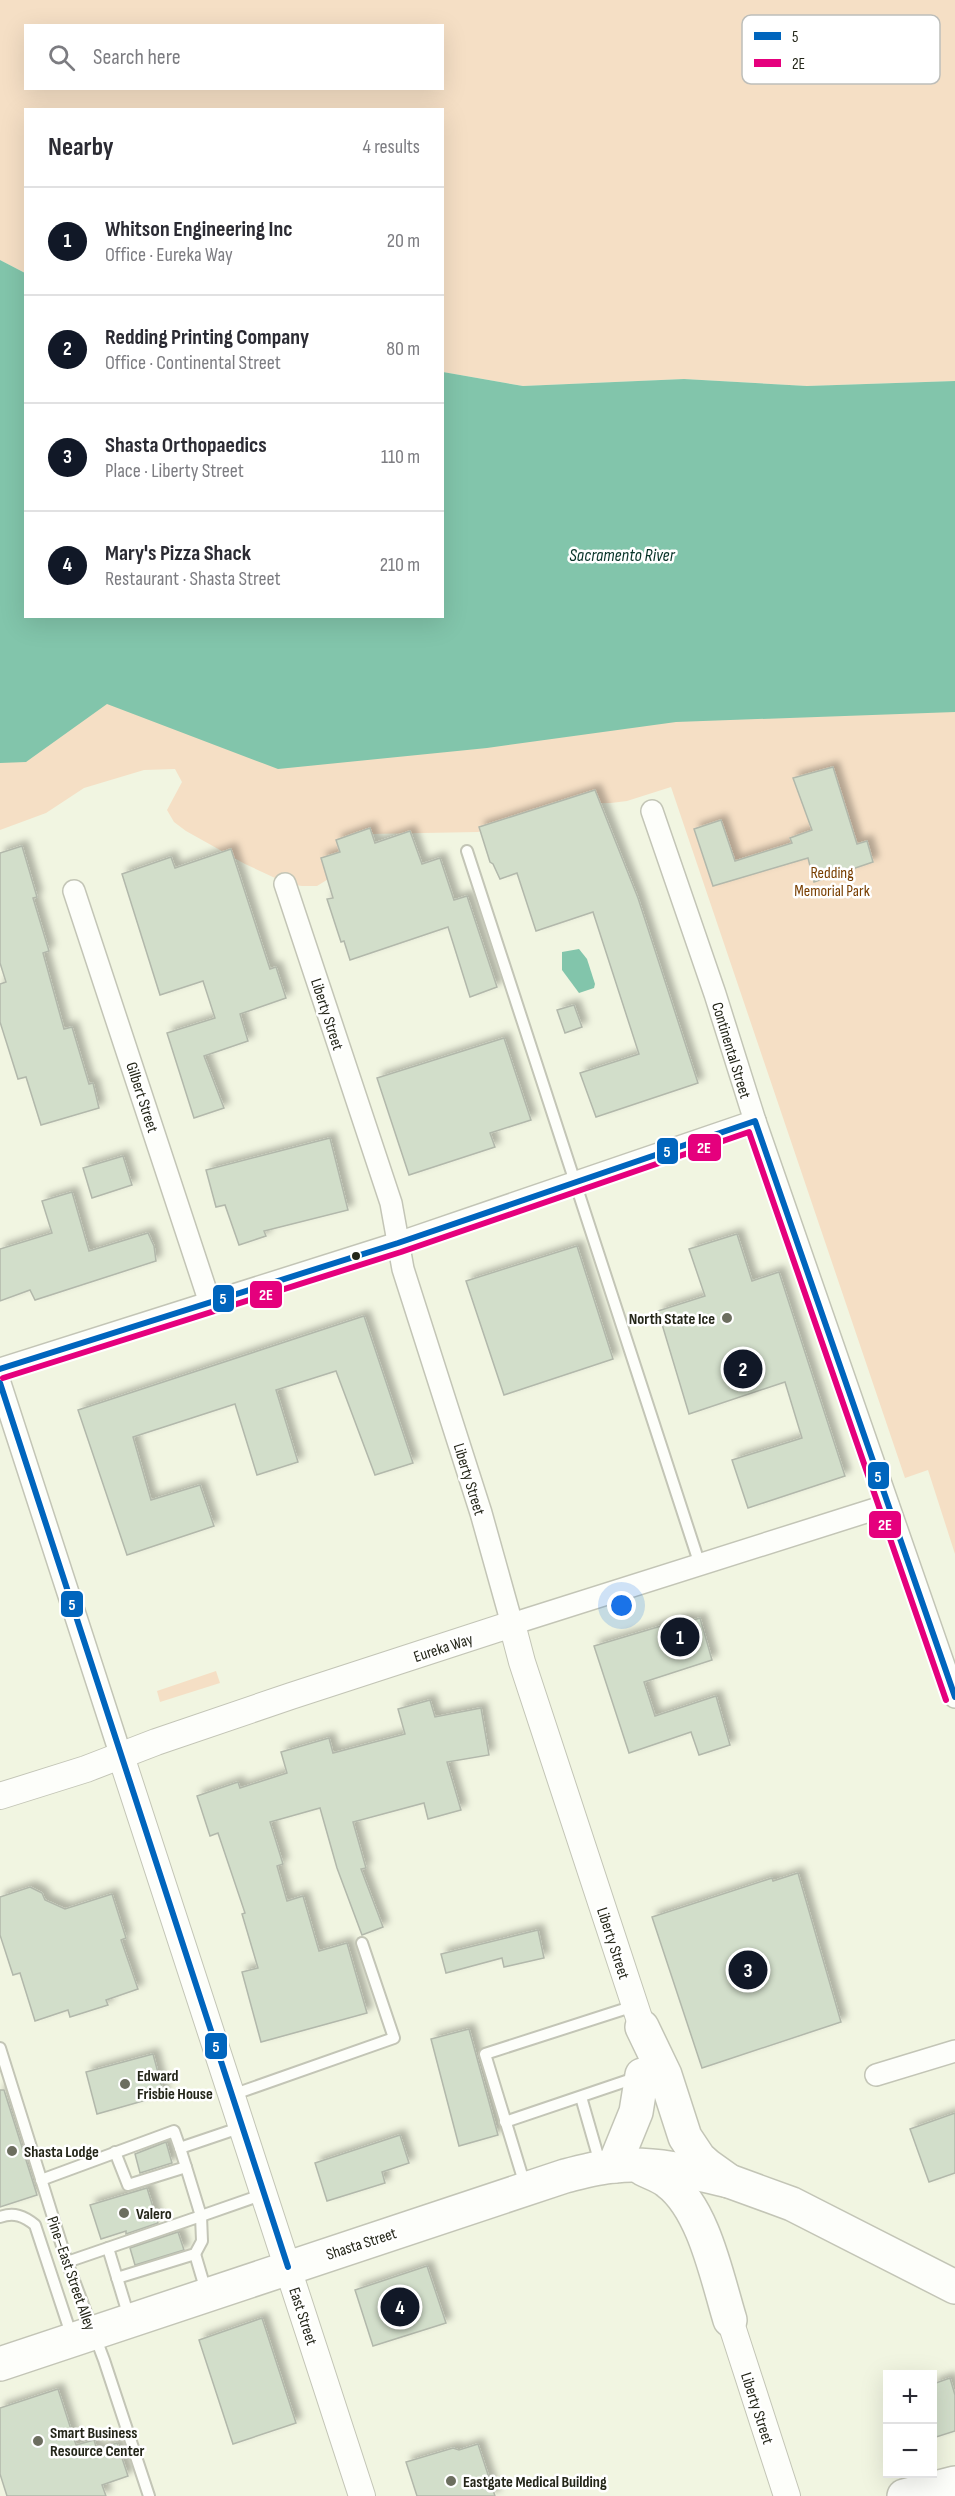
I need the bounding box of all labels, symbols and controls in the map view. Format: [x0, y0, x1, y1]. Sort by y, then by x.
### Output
legend [742, 15, 940, 84]
search box [24, 24, 444, 90]
text: 5 [792, 28, 798, 47]
icon: search [45, 41, 78, 74]
text: Search here [93, 44, 180, 71]
text: 2E [792, 55, 805, 74]
text: Nearby [48, 132, 114, 163]
text: 4 results [363, 135, 420, 159]
text: Whitson Engineering Inc [105, 216, 292, 243]
text: 1 [64, 229, 71, 253]
text: 20 m [387, 229, 420, 253]
text: Office · Eureka Way [105, 243, 233, 267]
text: Redding Printing Company [105, 324, 309, 351]
text: 2 [63, 337, 72, 361]
text: 80 m [386, 337, 420, 361]
text: Office · Continental Street [105, 351, 281, 375]
text: Shasta Orthopaedics [105, 432, 267, 459]
text: 3 [63, 445, 72, 469]
text: 110 m [381, 445, 420, 469]
text: Place · Liberty Street [105, 459, 244, 483]
text: Mary's Pizza Shack [105, 540, 251, 567]
water label: Sacramento River [569, 545, 676, 566]
text: 4 [63, 553, 72, 577]
text: 210 m [380, 553, 420, 577]
text: Restaurant · Shasta Street [105, 567, 281, 591]
park label: Redding Memorial Park [794, 864, 870, 901]
street label: Liberty Street [306, 976, 347, 1053]
street label: Continental Street [707, 1000, 754, 1101]
street label: Gilbert Street [121, 1060, 162, 1135]
line badge: 2E [687, 1133, 722, 1162]
line badge: 5 [656, 1137, 679, 1165]
text: 2E [697, 1139, 711, 1158]
text: 5 [663, 1143, 671, 1162]
unlabelled marker [350, 1250, 362, 1262]
line badge: 2E [249, 1280, 283, 1309]
line badge: 5 [212, 1284, 235, 1313]
text: 2E [259, 1286, 273, 1305]
text: 5 [219, 1290, 227, 1309]
place label: North State Ice [629, 1310, 715, 1329]
marker: North State Ice [720, 1311, 734, 1325]
pin: 2 [724, 1346, 762, 1392]
street label: Liberty Street [449, 1441, 489, 1518]
line badge: 5 [867, 1461, 890, 1490]
text: 5 [874, 1468, 882, 1487]
line badge: 2E [868, 1510, 902, 1539]
text: 2E [878, 1516, 892, 1535]
line badge: 5 [60, 1590, 84, 1618]
your location [607, 1591, 636, 1620]
text: 5 [68, 1596, 76, 1615]
pin: 1 [660, 1614, 700, 1660]
street label: Eureka Way [411, 1630, 475, 1667]
street label: Liberty Street [592, 1905, 633, 1982]
pin: 3 [728, 1948, 768, 1992]
line badge: 5 [204, 2032, 228, 2060]
text: 5 [212, 2038, 220, 2057]
place label: Edward Frisbie House [137, 2067, 213, 2104]
marker: Edward Frisbie House [118, 2077, 132, 2091]
place label: Shasta Lodge [24, 2143, 99, 2162]
marker: Shasta Lodge [5, 2144, 19, 2158]
place label: Valero [136, 2205, 172, 2224]
marker: Valero [117, 2206, 131, 2220]
street label: Pine–East Street Alley [42, 2214, 99, 2333]
street label: Shasta Street [324, 2224, 399, 2265]
pin: 4 [380, 2284, 420, 2330]
street label: East Street [284, 2285, 321, 2348]
street label: Liberty Street [736, 2370, 777, 2447]
map controls [883, 2370, 937, 2478]
button: + [883, 2370, 937, 2424]
place label: Smart Business Resource Center [50, 2424, 145, 2461]
button: − [883, 2424, 937, 2478]
marker: Smart Business Resource Center [31, 2434, 45, 2448]
place label: Eastgate Medical Building [463, 2473, 607, 2492]
marker: Eastgate Medical Building [444, 2474, 458, 2488]

